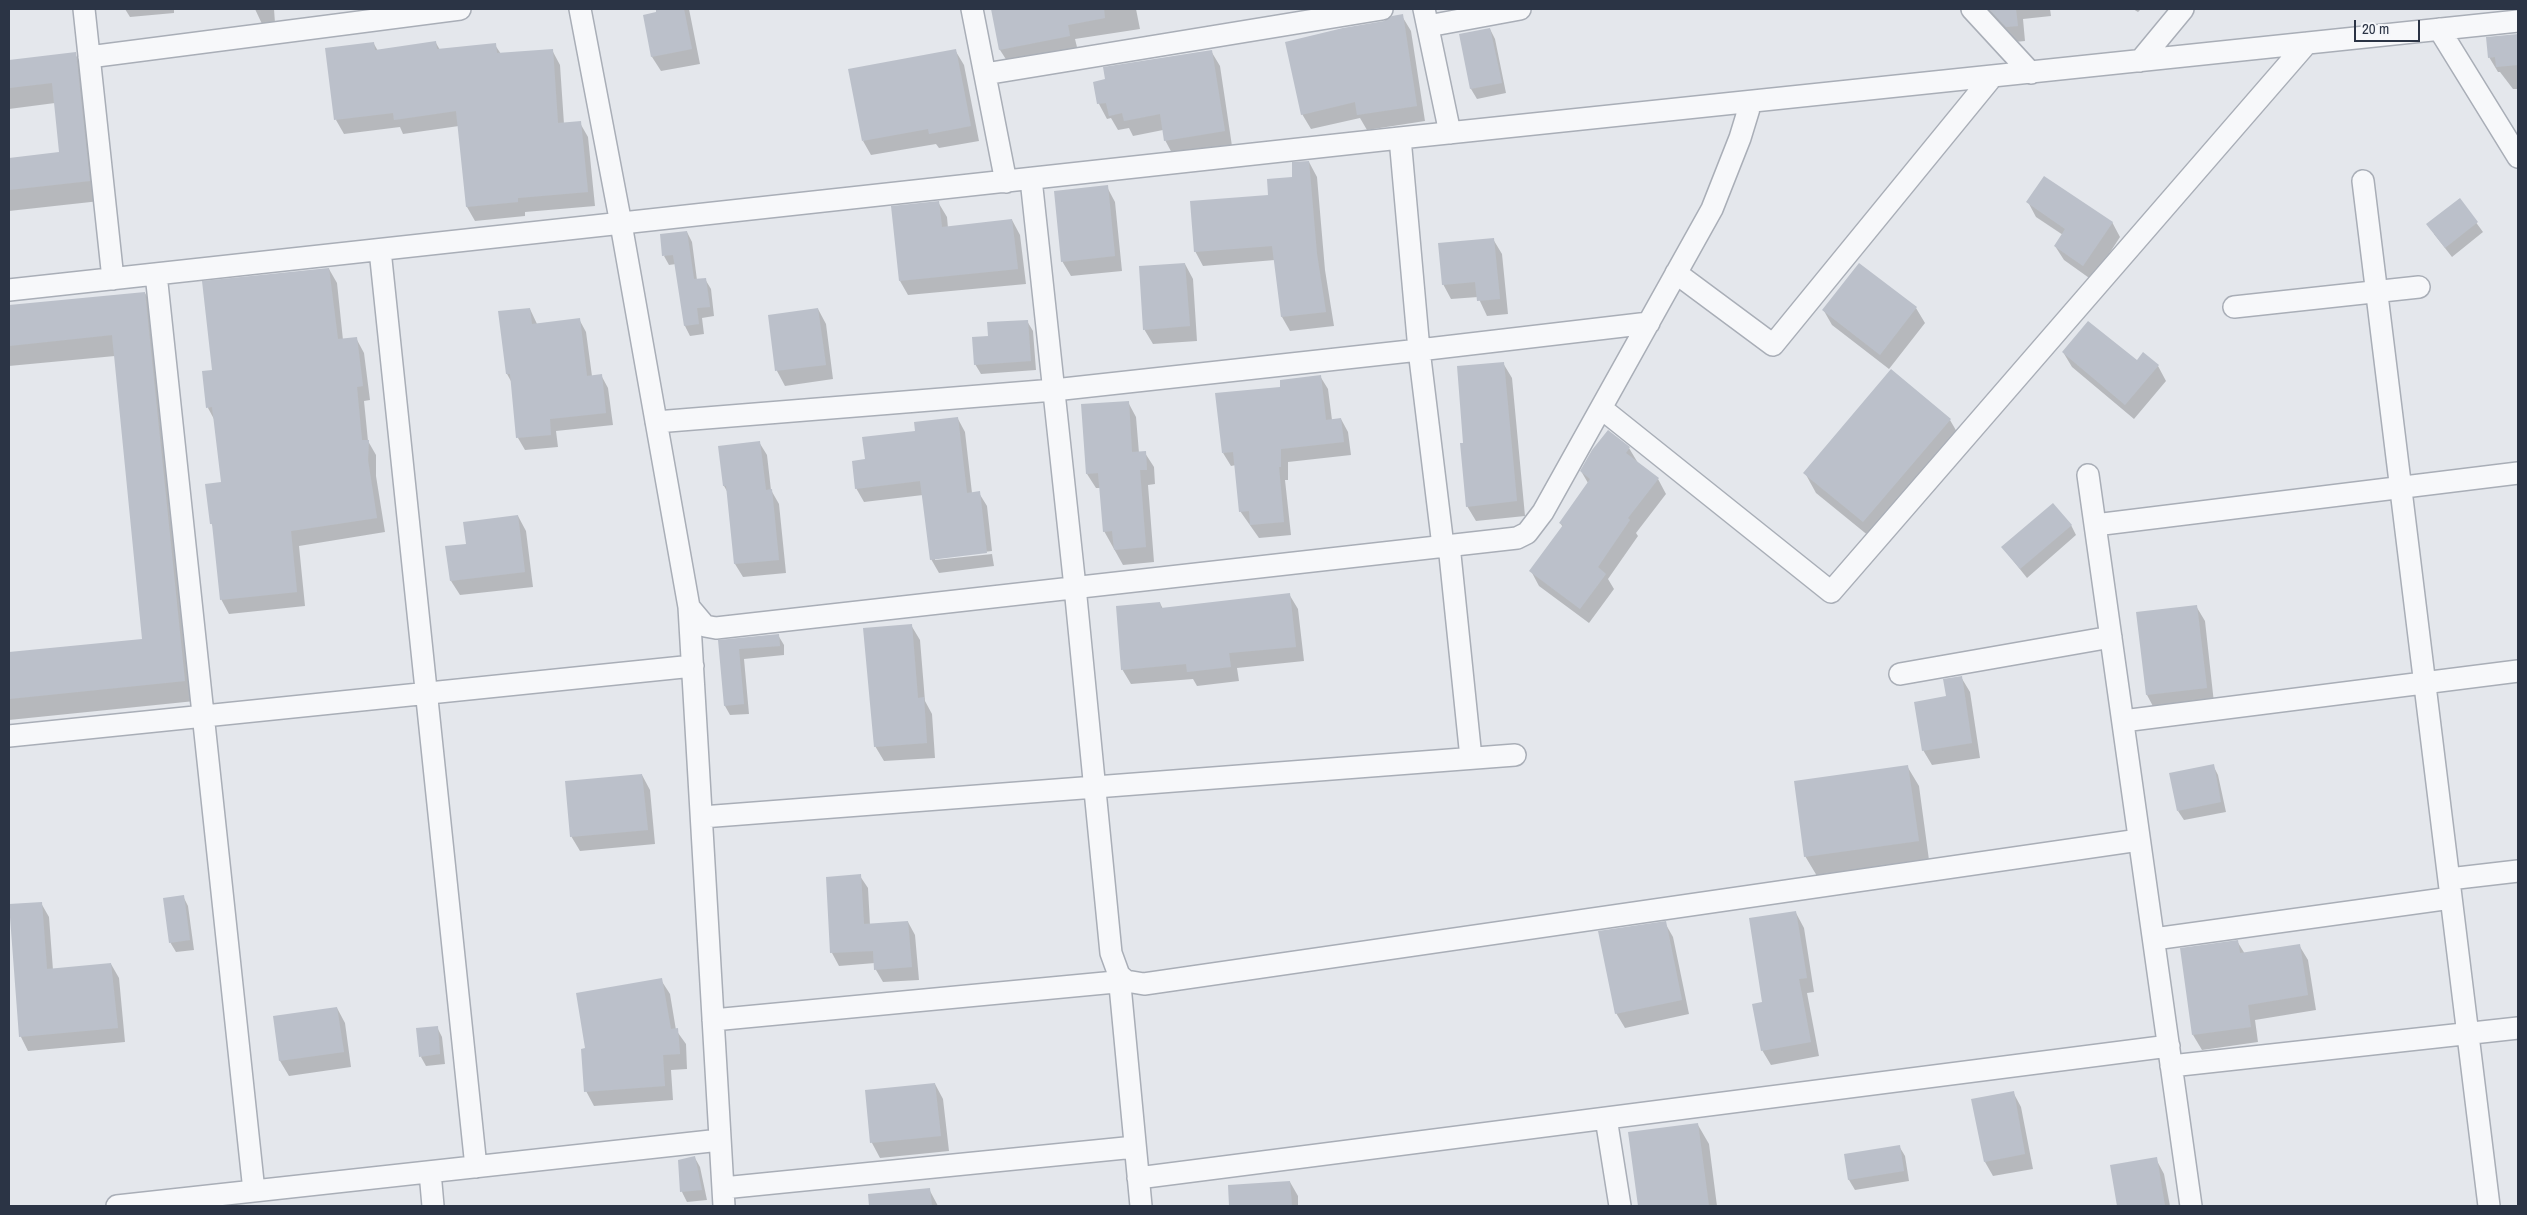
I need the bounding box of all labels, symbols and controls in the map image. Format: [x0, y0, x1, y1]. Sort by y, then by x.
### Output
scale bar [2357, 10, 2423, 42]
text: 20 m [2362, 18, 2389, 39]

